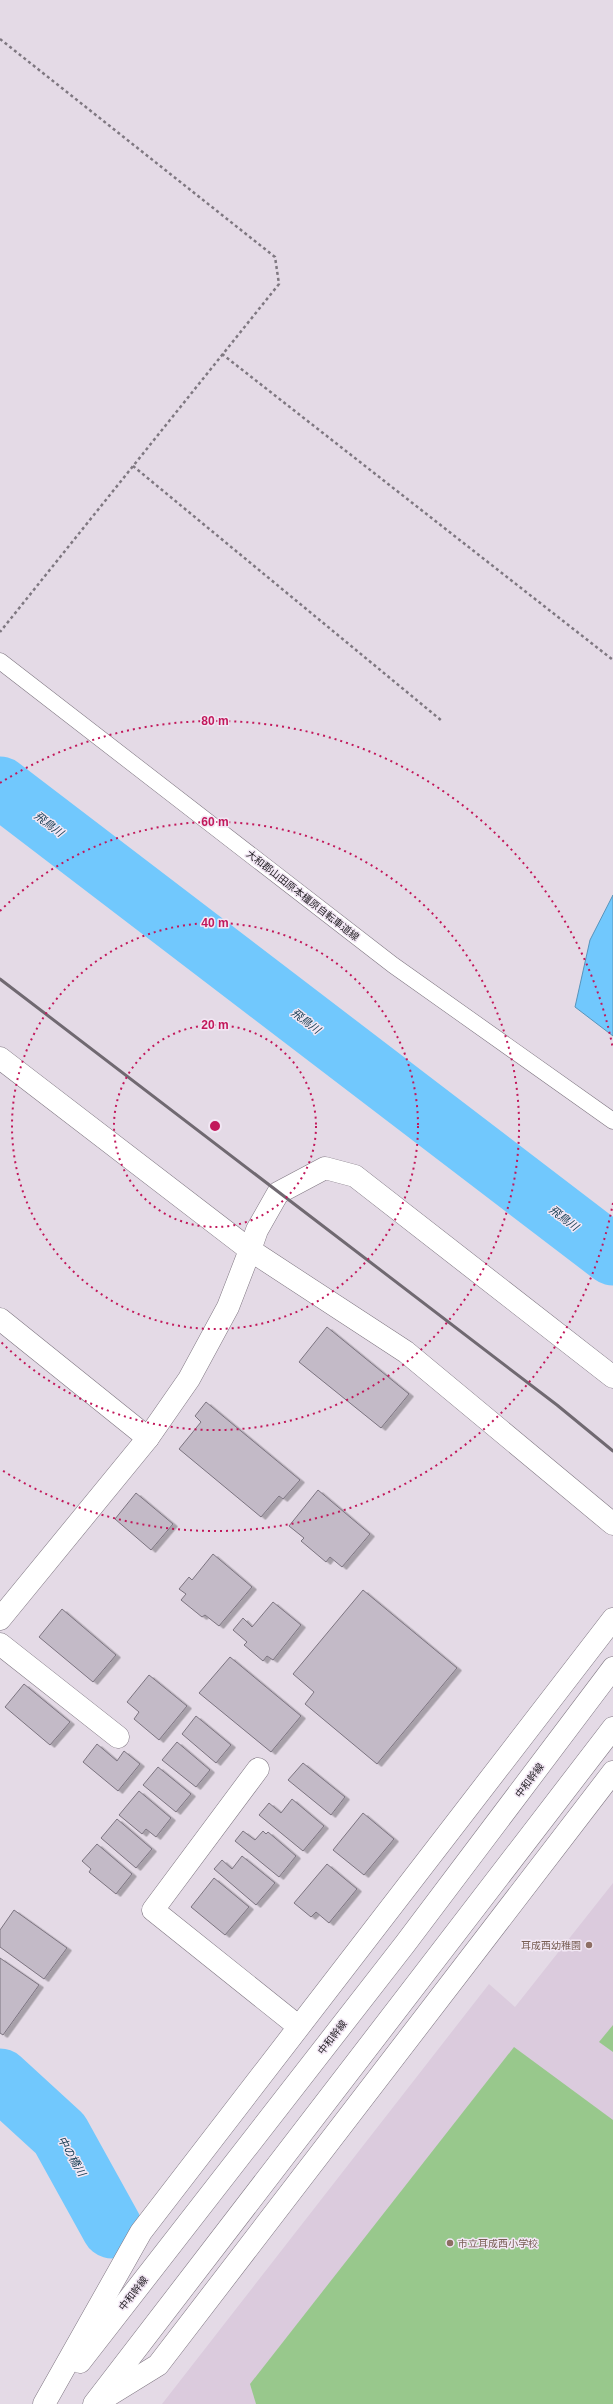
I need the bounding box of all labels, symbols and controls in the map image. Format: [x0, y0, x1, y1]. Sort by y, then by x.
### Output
text: 80 m [201, 714, 229, 728]
water label: 飛鳥川 [32, 809, 67, 839]
text: 60 m [201, 815, 229, 829]
street label: 大和郡山田原本橿原自転車道線 [244, 848, 361, 943]
text: 40 m [201, 916, 229, 930]
water label: 飛鳥川 [289, 1006, 324, 1036]
text: 20 m [201, 1018, 229, 1032]
centre of rings [208, 1119, 222, 1133]
water label: 飛鳥川 [547, 1203, 582, 1233]
street label: 中和幹線 [513, 1761, 546, 1800]
place label: 耳成西幼稚園 [521, 1940, 581, 1951]
marker: 耳成西幼稚園 [584, 1940, 594, 1950]
street label: 中和幹線 [316, 2018, 349, 2056]
water label: 中の橋川 [56, 2134, 89, 2179]
marker: 市立耳成西小学校 [445, 2238, 455, 2248]
place label: 市立耳成西小学校 [458, 2238, 538, 2249]
street label: 中和幹線 [117, 2274, 150, 2312]

